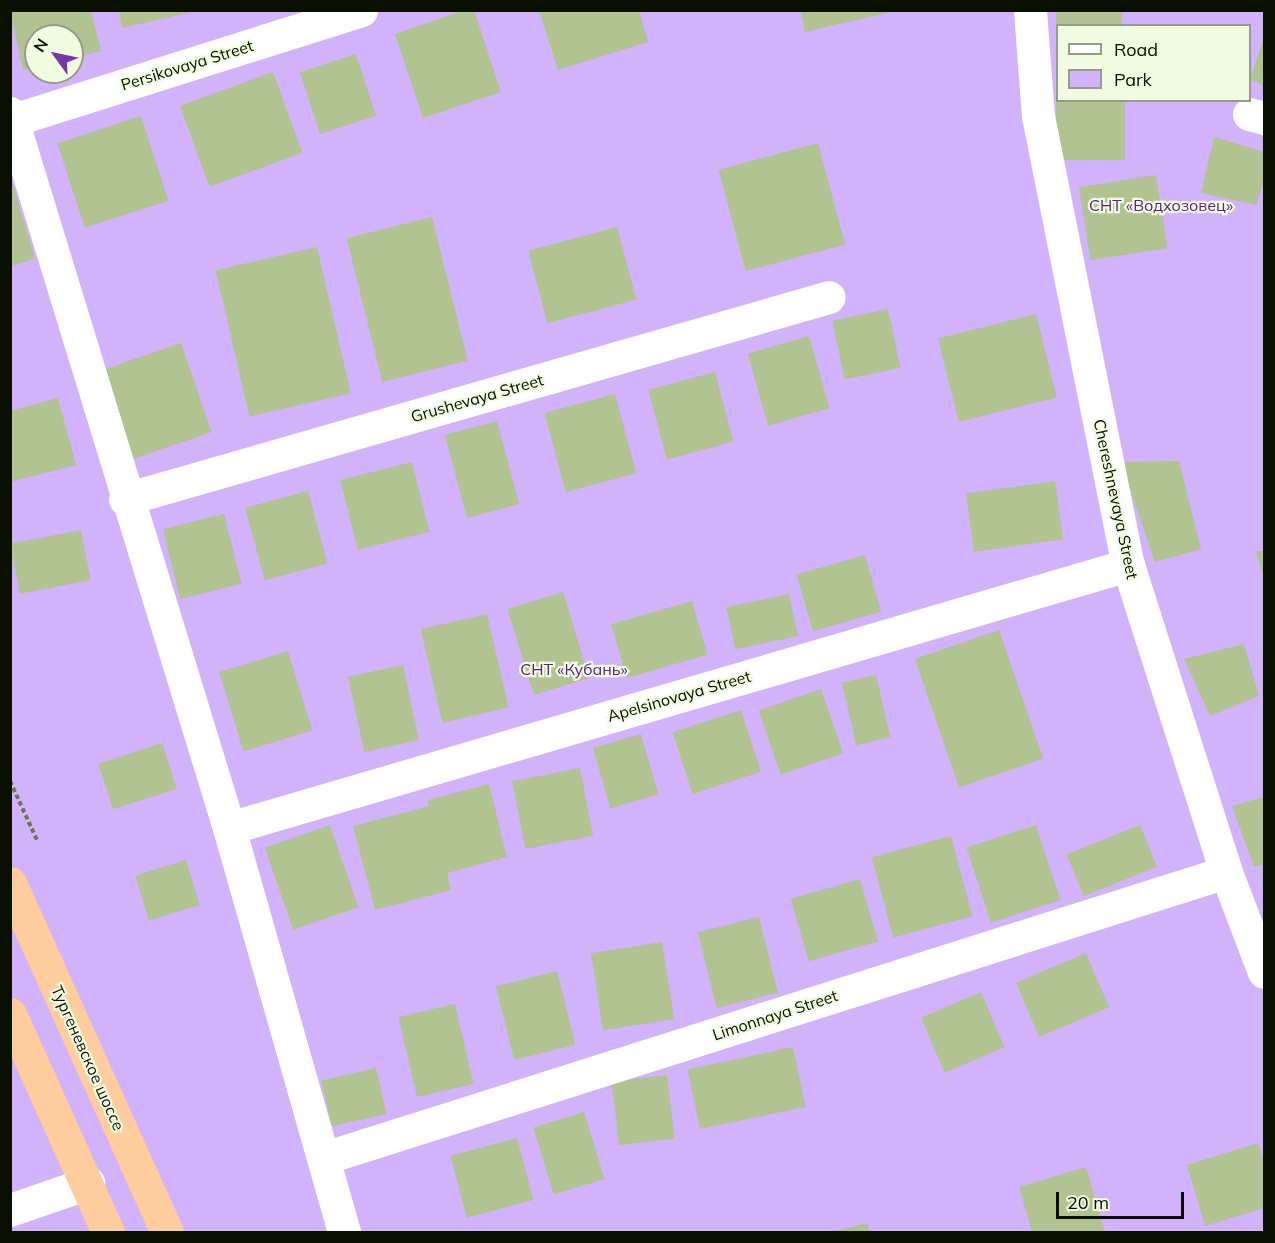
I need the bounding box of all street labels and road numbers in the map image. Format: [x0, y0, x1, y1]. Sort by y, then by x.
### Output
street label: Persikovaya Street [118, 36, 256, 94]
street label: Grushevaya Street [409, 370, 545, 426]
street label: Chereshnevaya Street [1090, 417, 1142, 581]
street label: Apelsinovaya Street [605, 666, 753, 726]
street label: Тургеневское шоссе [47, 983, 129, 1133]
street label: Limonnaya Street [710, 986, 840, 1044]

